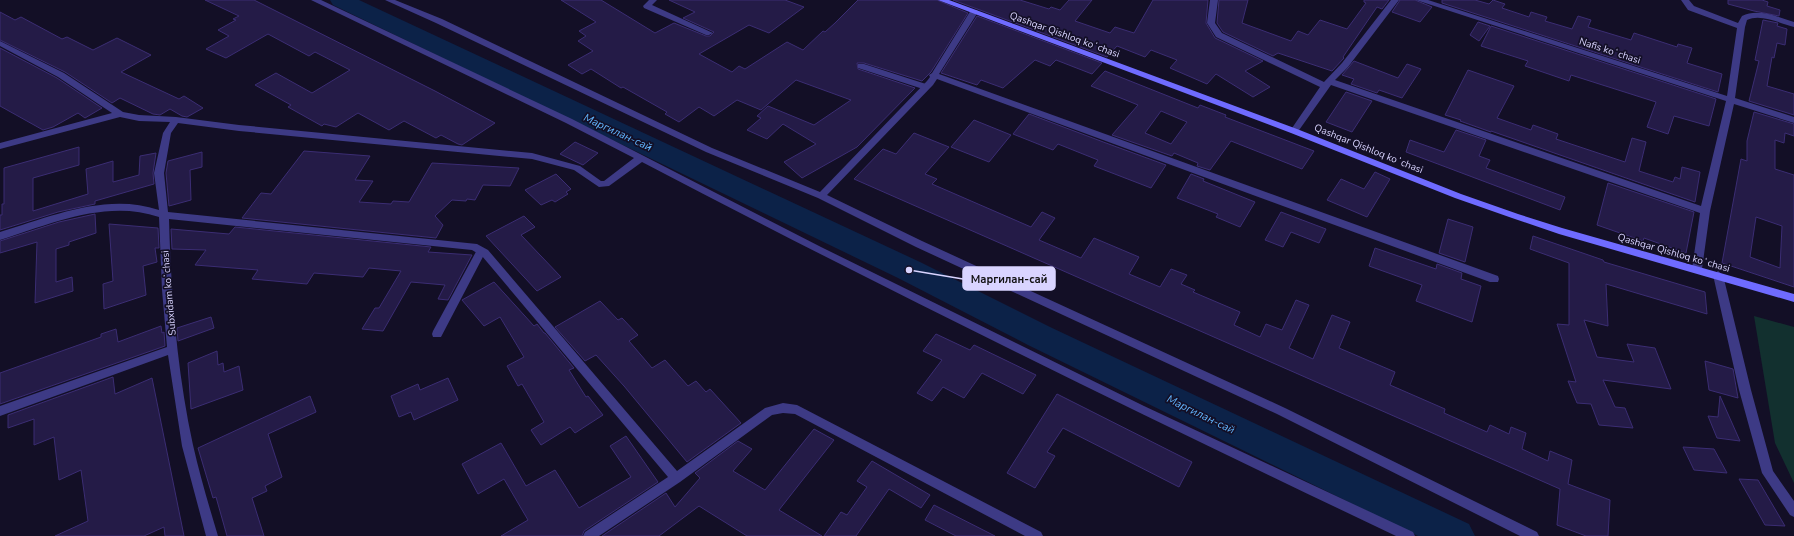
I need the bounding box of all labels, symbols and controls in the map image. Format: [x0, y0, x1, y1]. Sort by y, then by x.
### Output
street label: Qashqar Qishloq koʻchasi [1008, 8, 1122, 61]
street label: Nafis koʻchasi [1577, 34, 1642, 67]
water label: Маргилан-сай [581, 110, 655, 155]
street label: Qashqar Qishloq koʻchasi [1312, 121, 1425, 177]
street label: Qashqar Qishloq koʻchasi [1616, 230, 1732, 276]
street label: Subxidam koʻchasi [158, 250, 180, 336]
callout: Маргилан-сай [963, 267, 1055, 290]
text: Маргилан-сай [971, 272, 1047, 287]
water label: Маргилан-сай [1164, 391, 1237, 437]

